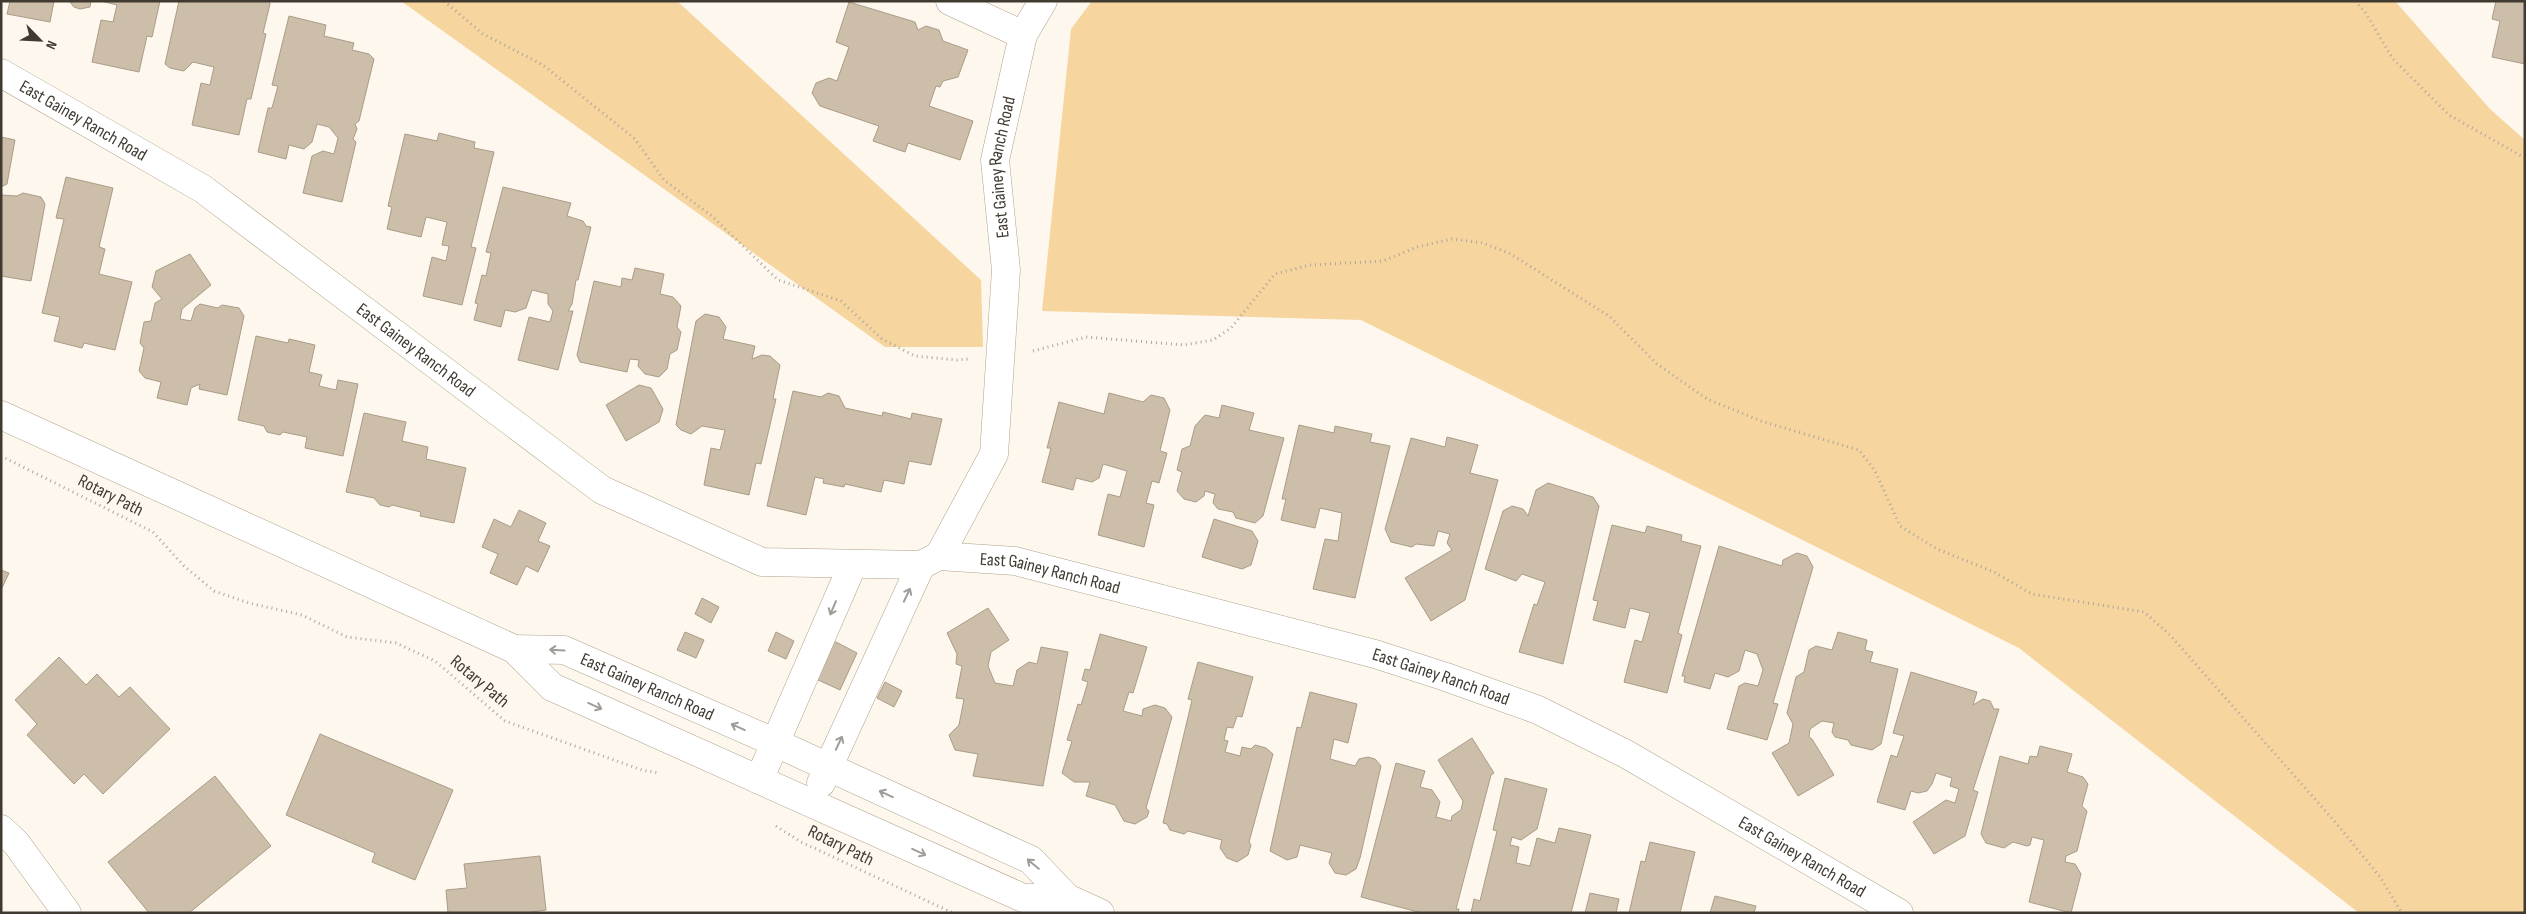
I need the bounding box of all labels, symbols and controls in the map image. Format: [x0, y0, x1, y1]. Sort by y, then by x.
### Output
north arrow [15, 15, 65, 65]
text: N [42, 38, 61, 52]
street label: East Gainey Ranch Road [16, 76, 151, 166]
street label: East Gainey Ranch Road [985, 95, 1020, 239]
street label: East Gainey Ranch Road [352, 299, 479, 402]
street label: Rotary Path [75, 470, 147, 521]
street label: East Gainey Ranch Road [979, 549, 1122, 599]
one-way arrow [903, 588, 913, 603]
one-way arrow [828, 600, 838, 615]
street label: East Gainey Ranch Road [1370, 644, 1512, 710]
one-way arrow [549, 646, 565, 655]
street label: East Gainey Ranch Road [577, 649, 717, 725]
street label: Rotary Path [446, 651, 513, 712]
one-way arrow [587, 702, 602, 712]
one-way arrow [731, 721, 746, 731]
one-way arrow [835, 736, 845, 751]
one-way arrow [879, 789, 894, 798]
street label: East Gainey Ranch Road [1735, 812, 1869, 902]
street label: Rotary Path [804, 821, 877, 870]
one-way arrow [911, 848, 926, 857]
one-way arrow [1026, 858, 1039, 869]

